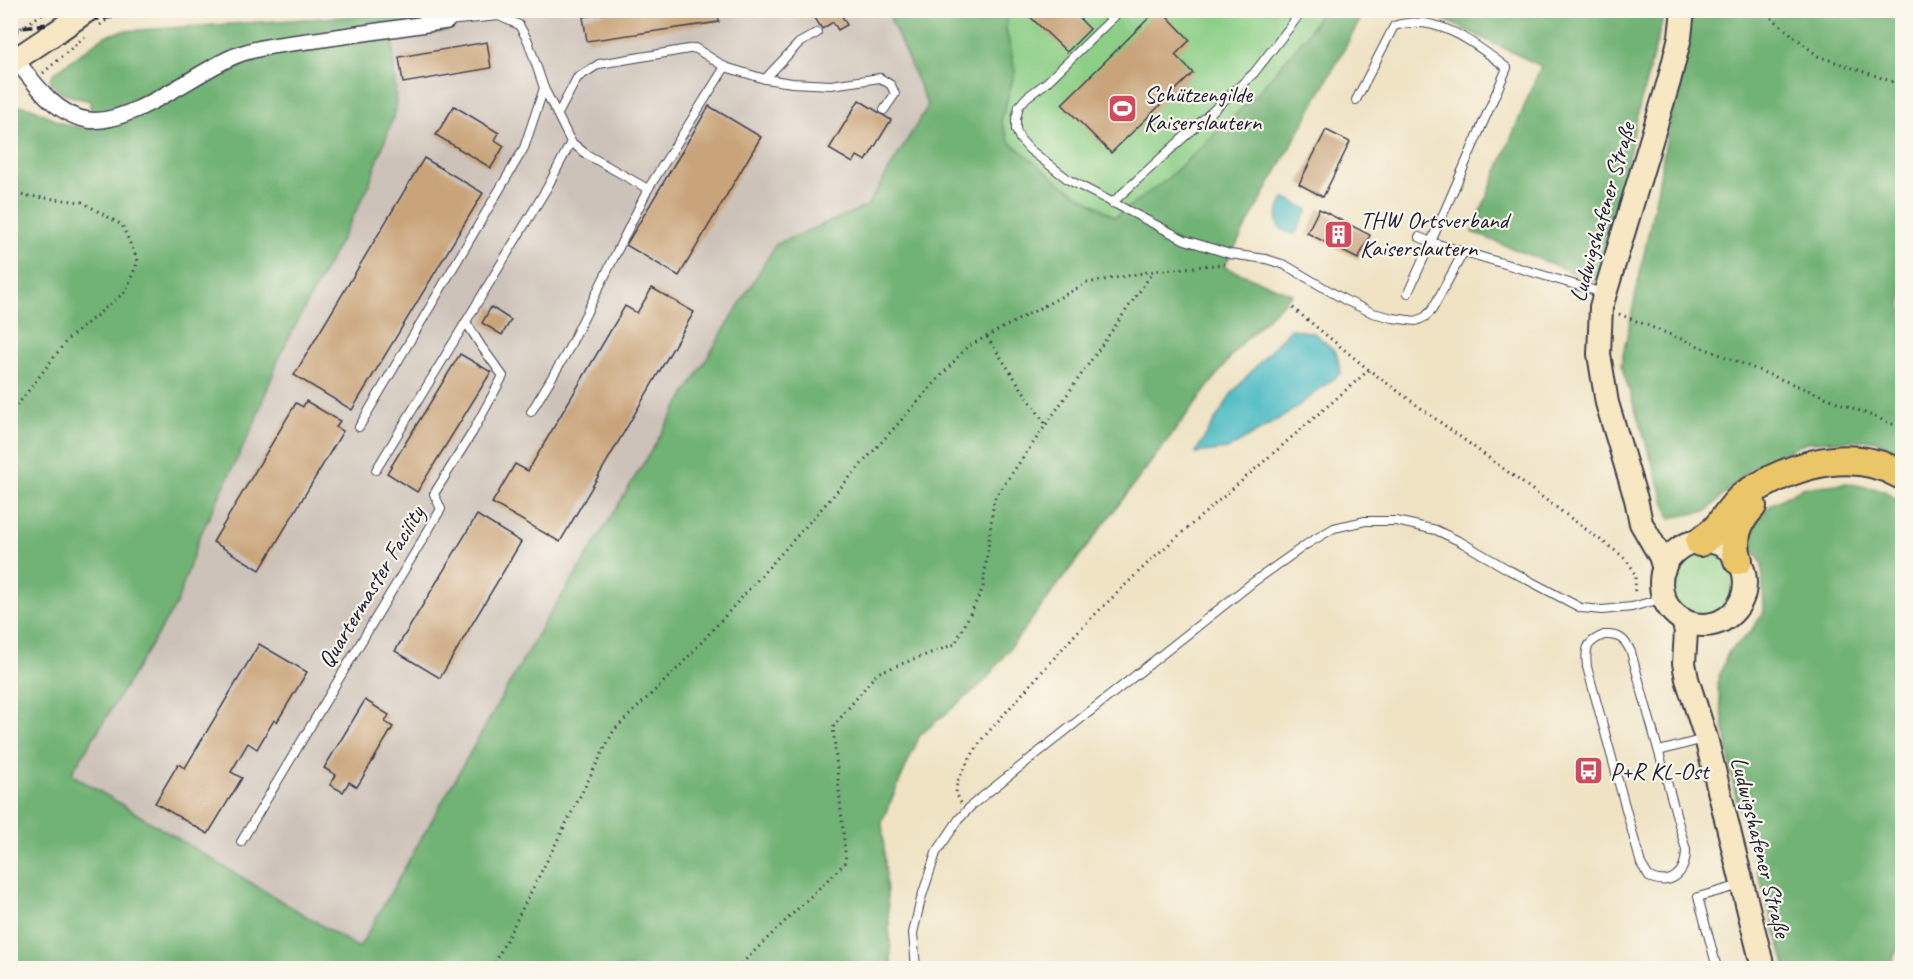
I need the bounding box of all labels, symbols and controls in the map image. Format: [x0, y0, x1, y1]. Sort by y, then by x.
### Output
place label: Schützengilde Kaiserslautern [1144, 79, 1263, 137]
sports icon: Schützengilde Kaiserslautern [1107, 92, 1139, 124]
street label: Ludwigshafener Straße [1562, 117, 1643, 305]
place label: THW Ortsverband Kaiserslautern [1360, 205, 1512, 263]
building icon: THW Ortsverband Kaiserslautern [1323, 218, 1355, 250]
street label: Quartermaster Facility [311, 499, 432, 673]
street label: Ludwigshafener Straße [1724, 754, 1798, 943]
bus stop icon: P+R KL-Ost [1573, 755, 1605, 787]
place label: P+R KL-Ost [1610, 756, 1711, 786]

